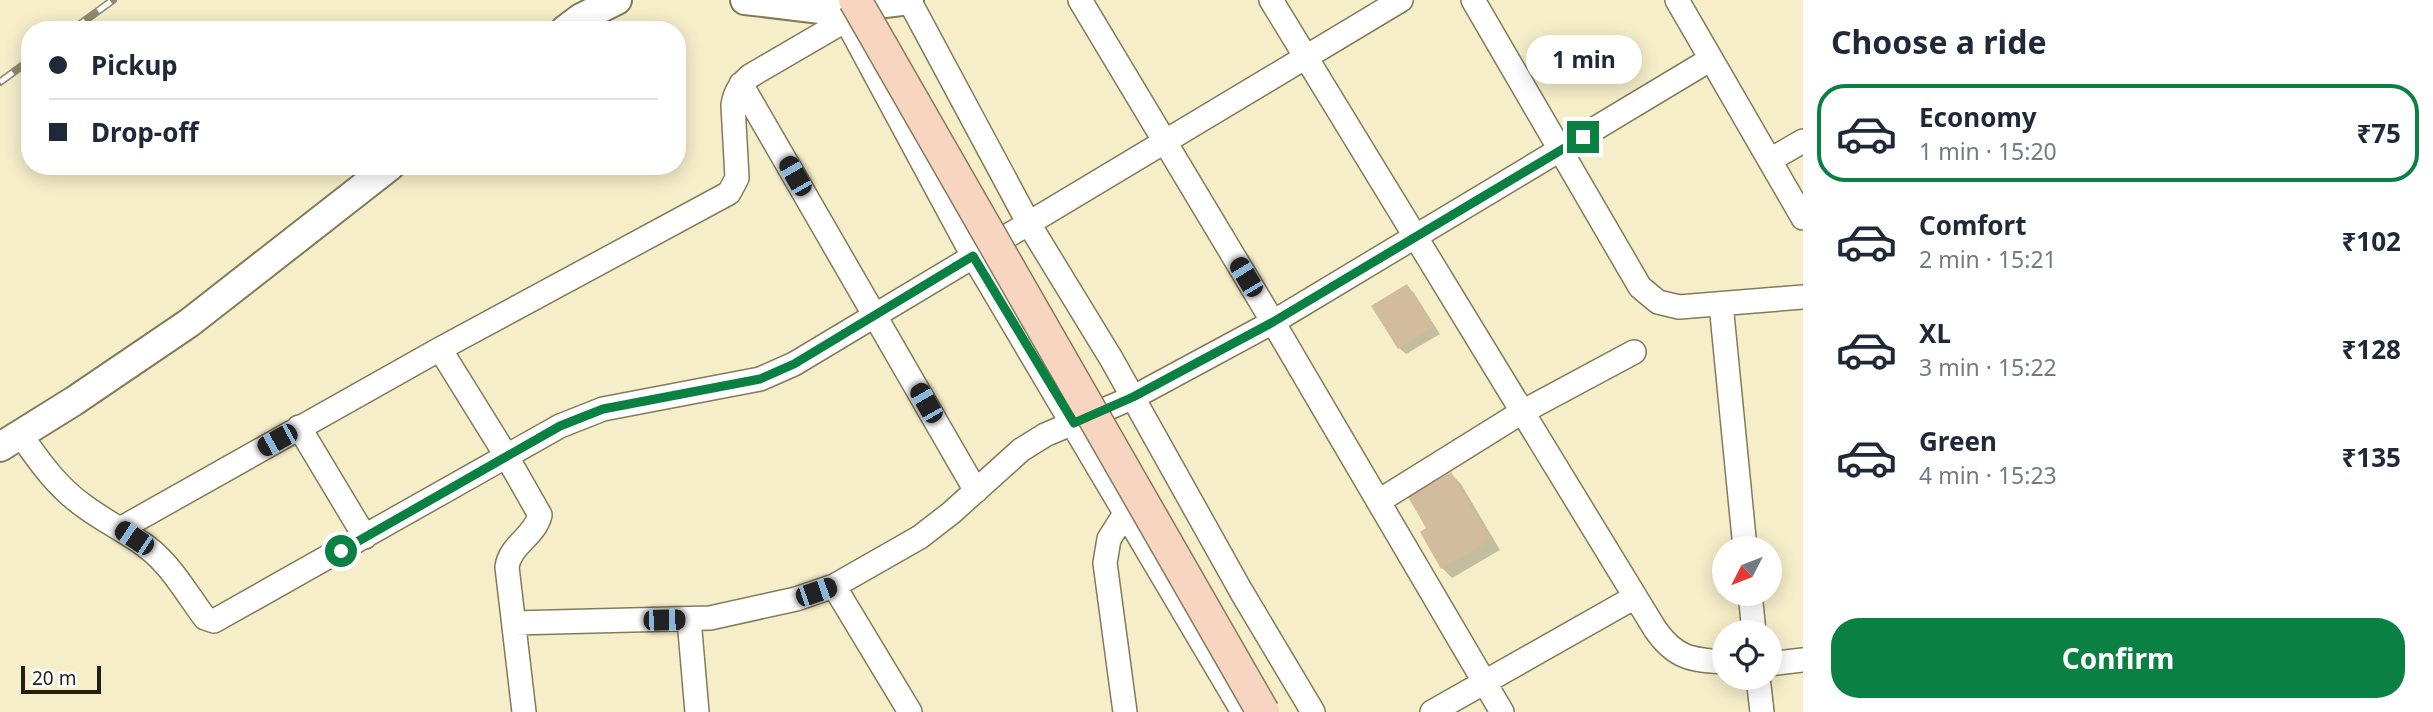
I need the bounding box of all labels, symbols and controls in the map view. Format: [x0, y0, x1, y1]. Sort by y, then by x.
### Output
text: Choose a ride [1831, 20, 2047, 63]
callout: 1 min [1525, 36, 1641, 85]
text: 1 min [1552, 43, 1616, 75]
text: Pickup [91, 47, 178, 83]
text: Economy [1919, 99, 2037, 135]
icon: car [1835, 102, 1898, 165]
text: Drop-off [91, 114, 198, 150]
text: ₹75 [2356, 115, 2401, 151]
route end [1567, 121, 1599, 153]
text: 1 min · 15:20 [1919, 135, 2057, 167]
car [776, 153, 815, 199]
text: Comfort [1919, 207, 2027, 243]
icon: car [1835, 210, 1898, 273]
text: ₹102 [2342, 223, 2401, 259]
text: 2 min · 15:21 [1919, 243, 2057, 275]
car [1227, 254, 1266, 300]
text: XL [1919, 315, 1951, 351]
icon: car [1835, 318, 1898, 381]
text: ₹128 [2342, 331, 2401, 367]
text: 3 min · 15:22 [1919, 351, 2057, 383]
car [907, 380, 946, 426]
car [254, 421, 301, 459]
text: Green [1919, 423, 1997, 459]
icon: car [1835, 426, 1898, 489]
text: ₹135 [2342, 439, 2401, 475]
text: 4 min · 15:23 [1919, 459, 2057, 491]
car [111, 518, 158, 558]
route start [325, 535, 357, 567]
north arrow [1712, 536, 1782, 606]
map controls [1712, 536, 1782, 690]
car [793, 575, 840, 609]
car [643, 609, 686, 631]
button: Confirm [1831, 618, 2405, 698]
button: locate [1712, 620, 1782, 690]
scale bar [21, 663, 102, 695]
text: 20 m [32, 665, 76, 691]

